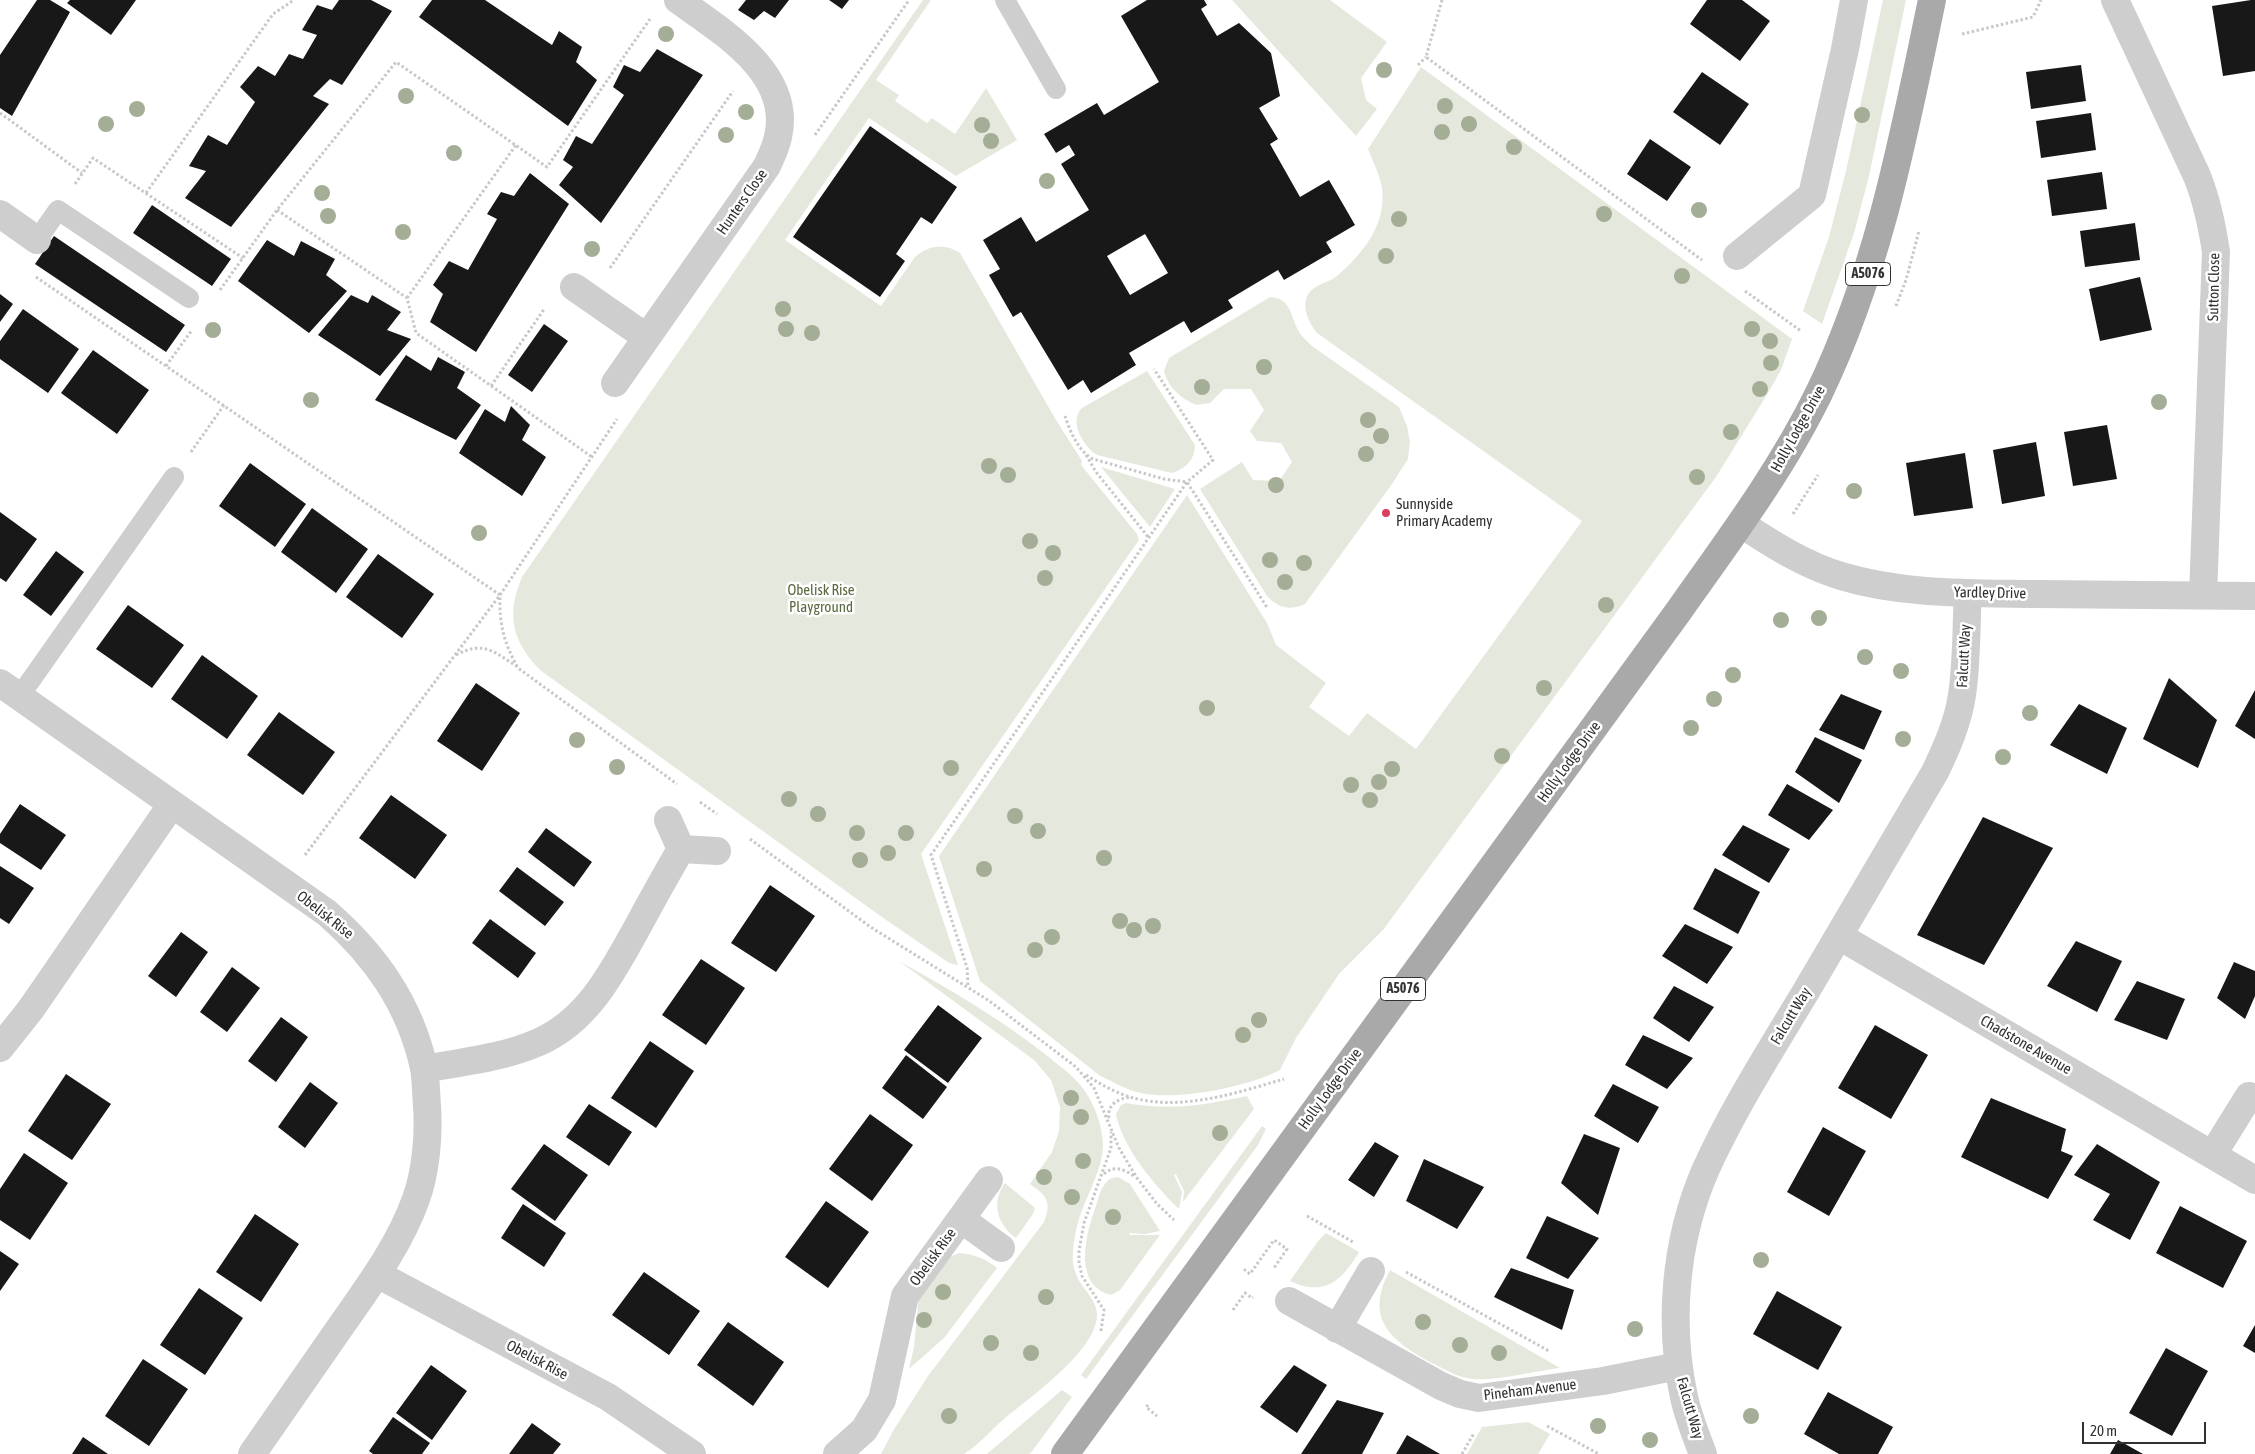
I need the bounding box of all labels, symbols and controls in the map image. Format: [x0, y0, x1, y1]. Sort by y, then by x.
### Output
street label: Hunters Close [713, 166, 771, 238]
street label: Sutton Close [2204, 253, 2224, 321]
road number: A5076 [1846, 262, 1890, 286]
street label: Holly Lodge Drive [1767, 383, 1829, 475]
place label: Sunnyside Primary Academy [1396, 495, 1492, 530]
marker: Sunnyside Primary Academy [1380, 507, 1392, 519]
park label: Obelisk Rise Playground [787, 581, 855, 616]
street label: Yardley Drive [1954, 583, 2026, 603]
street label: Falcutt Way [1953, 624, 1975, 688]
street label: Holly Lodge Drive [1534, 718, 1604, 806]
street label: Obelisk Rise [293, 887, 357, 943]
road number: A5076 [1380, 978, 1426, 1001]
street label: Falcutt Way [1767, 984, 1815, 1048]
street label: Chadstone Avenue [1977, 1012, 2075, 1078]
street label: Holly Lodge Drive [1295, 1045, 1365, 1133]
street label: Obelisk Rise [906, 1225, 960, 1289]
street label: Obelisk Rise [503, 1336, 571, 1384]
street label: Pineham Avenue [1483, 1375, 1577, 1405]
street label: Falcutt Way [1673, 1375, 1707, 1441]
scale bar [2085, 1412, 2209, 1444]
text: 20 m [2090, 1422, 2117, 1439]

